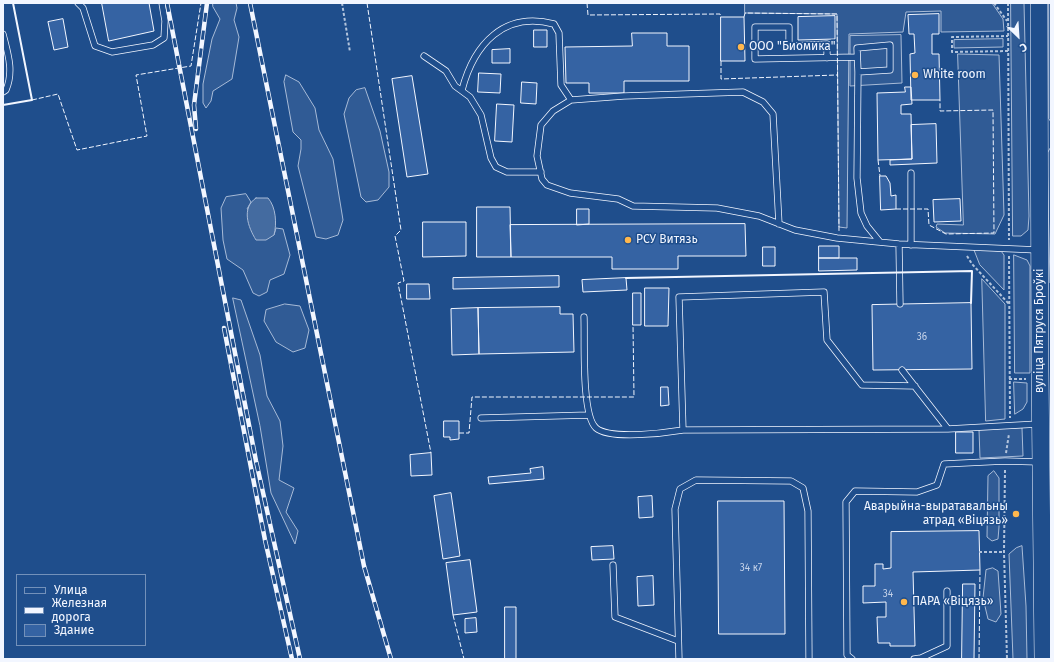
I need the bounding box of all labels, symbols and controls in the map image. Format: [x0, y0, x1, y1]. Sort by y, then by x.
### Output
north arrow [998, 16, 1038, 56]
place label: ООО "Биомика" [749, 40, 836, 54]
text: С [1018, 40, 1029, 55]
marker: ООО "Биомика" [736, 42, 746, 52]
place label: White room [923, 68, 986, 82]
marker: White room [910, 70, 920, 80]
place label: РСУ Витязь [636, 233, 698, 247]
marker: РСУ Витязь [623, 235, 633, 245]
street label: вуліца Пятруся Броўкі [1033, 269, 1047, 393]
house number: 36 [917, 331, 927, 343]
place label: Аварыйна-выратавальны атрад «Віцязь» [864, 500, 1008, 528]
marker: Аварыйна-выратавальны атрад «Віцязь» [1011, 509, 1021, 519]
house number: 34 к7 [740, 562, 762, 574]
legend [16, 574, 146, 646]
text: Улица [54, 583, 88, 597]
house number: 34 [883, 588, 893, 600]
place label: ПАРА «Віцязь» [912, 595, 993, 609]
text: Железная дорога [52, 596, 107, 624]
marker: ПАРА «Віцязь» [899, 597, 909, 607]
text: Здание [54, 623, 94, 637]

